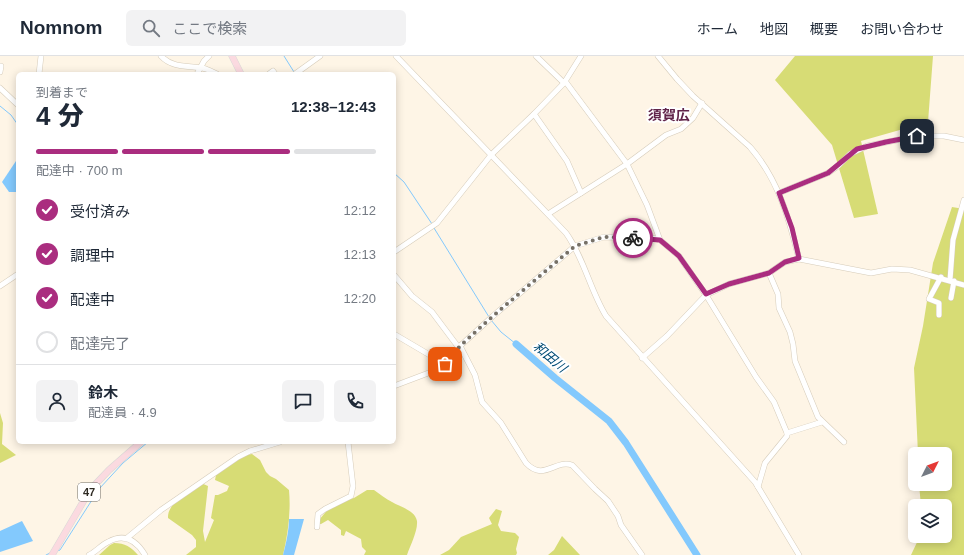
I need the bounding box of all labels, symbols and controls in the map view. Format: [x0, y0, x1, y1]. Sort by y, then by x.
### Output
search box [126, 10, 406, 46]
text: Nomnom [20, 17, 102, 38]
icon: search [140, 17, 162, 39]
text: ここで検索 [172, 20, 247, 37]
text: ホーム [696, 21, 738, 37]
text: 地図 [760, 21, 788, 37]
text: 概要 [810, 21, 838, 37]
text: お問い合わせ [860, 21, 944, 37]
text: 到着まで [36, 85, 88, 100]
text: 12:38–12:43 [291, 98, 376, 115]
text: 4 分 [36, 101, 84, 131]
district label: 須賀広 [648, 107, 690, 123]
pin [900, 119, 934, 153]
icon: home [906, 125, 928, 147]
text: 配達中 · 700 m [36, 163, 123, 178]
icon: check [36, 199, 58, 221]
text: 受付済み [70, 203, 130, 220]
text: 12:12 [343, 203, 376, 218]
courier [613, 218, 653, 258]
icon: bike [622, 227, 644, 249]
icon: check [36, 243, 58, 265]
text: 調理中 [70, 247, 115, 264]
text: 12:13 [343, 247, 376, 262]
icon: check [36, 287, 58, 309]
text: 配達中 [70, 291, 115, 308]
text: 12:20 [343, 291, 376, 306]
text: 配達完了 [70, 335, 130, 352]
water label: 和田川 [530, 339, 571, 377]
pin [428, 347, 462, 381]
icon: bag [434, 353, 456, 375]
button: person [36, 380, 78, 422]
button: chat [282, 380, 324, 422]
button: phone [334, 380, 376, 422]
text: 鈴木 [88, 384, 118, 401]
text: 配達員 · 4.9 [88, 405, 157, 420]
north arrow [908, 447, 952, 491]
map controls [908, 447, 952, 543]
road number: 47 [78, 483, 100, 501]
button: layers [908, 499, 952, 543]

